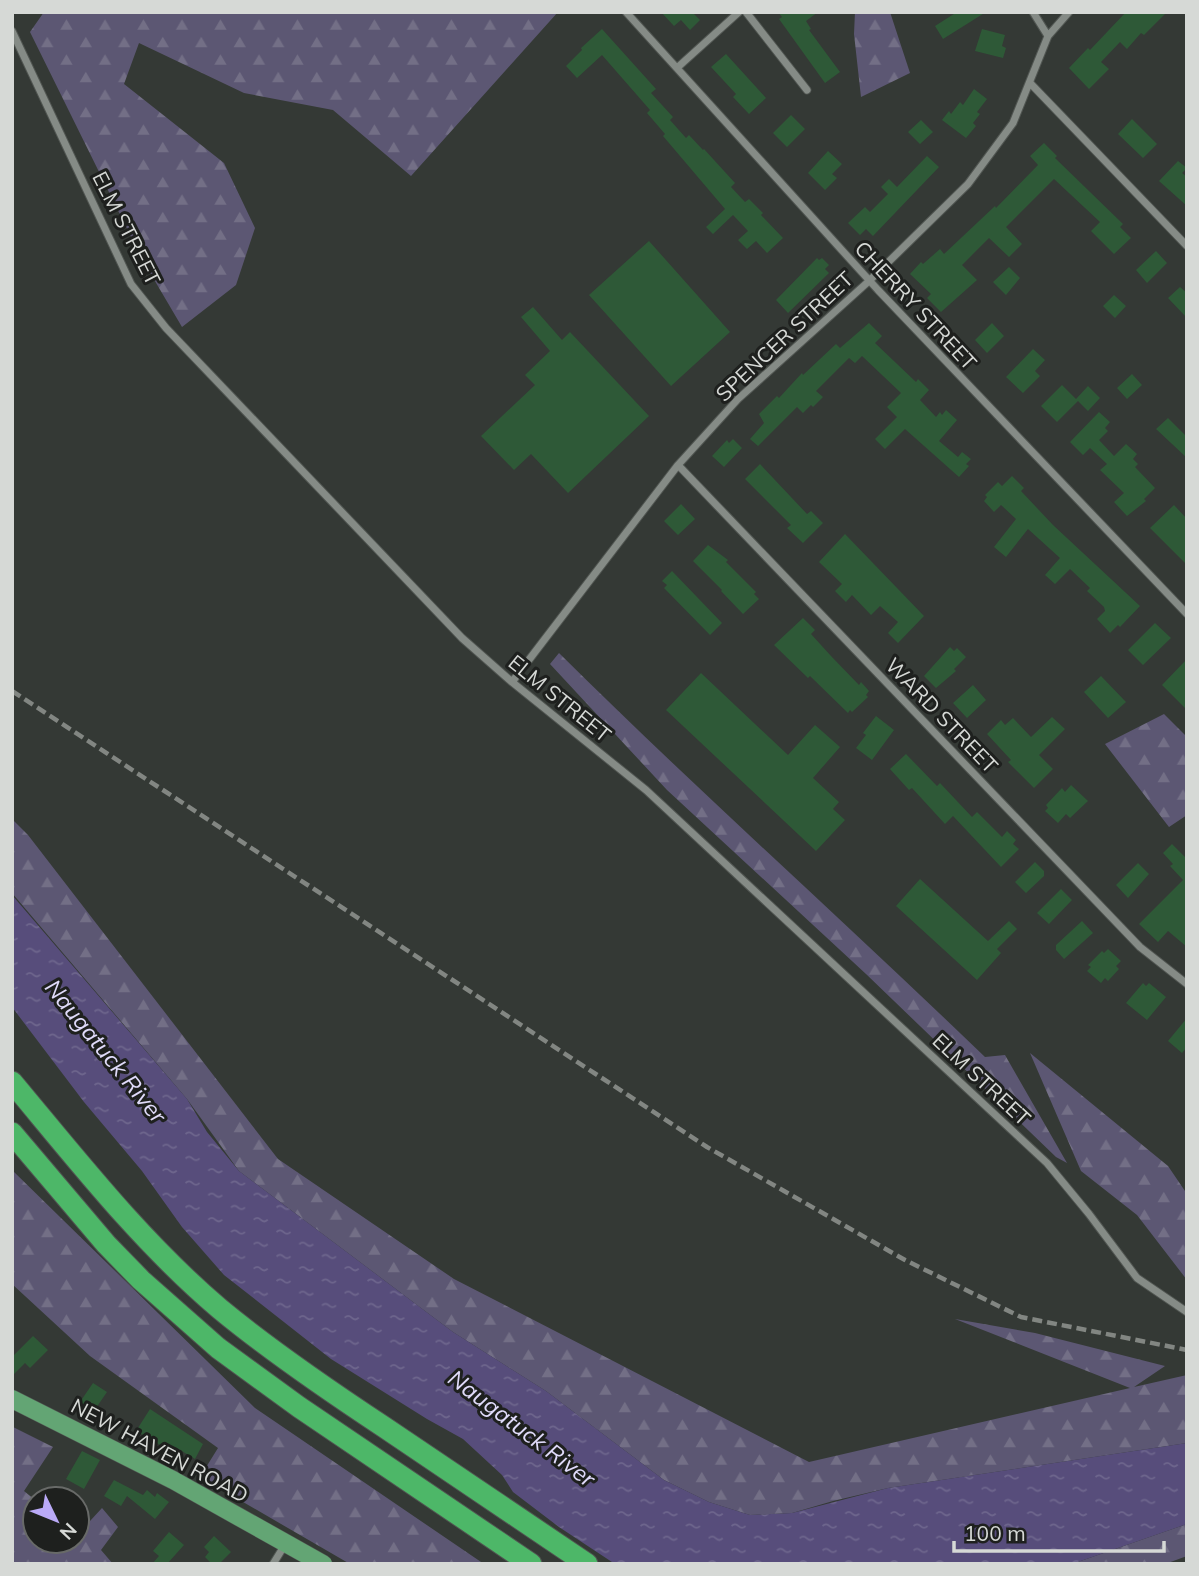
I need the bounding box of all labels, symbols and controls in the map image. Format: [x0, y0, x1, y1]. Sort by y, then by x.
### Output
street label: ELM STREET [87, 167, 167, 290]
street label: CHERRY STREET [850, 235, 983, 375]
street label: SPENCER STREET [710, 265, 858, 406]
street label: ELM STREET [503, 649, 617, 747]
street label: WARD STREET [880, 652, 1004, 778]
water label: Naugatuck River [39, 973, 174, 1130]
street label: ELM STREET [928, 1027, 1037, 1131]
water label: Naugatuck River [443, 1363, 603, 1494]
street label: NEW HAVEN ROAD [67, 1392, 253, 1508]
north arrow [21, 1485, 91, 1555]
scale bar [954, 1510, 1164, 1554]
text: N [55, 1518, 82, 1545]
text: 100 m [964, 1520, 1026, 1546]

